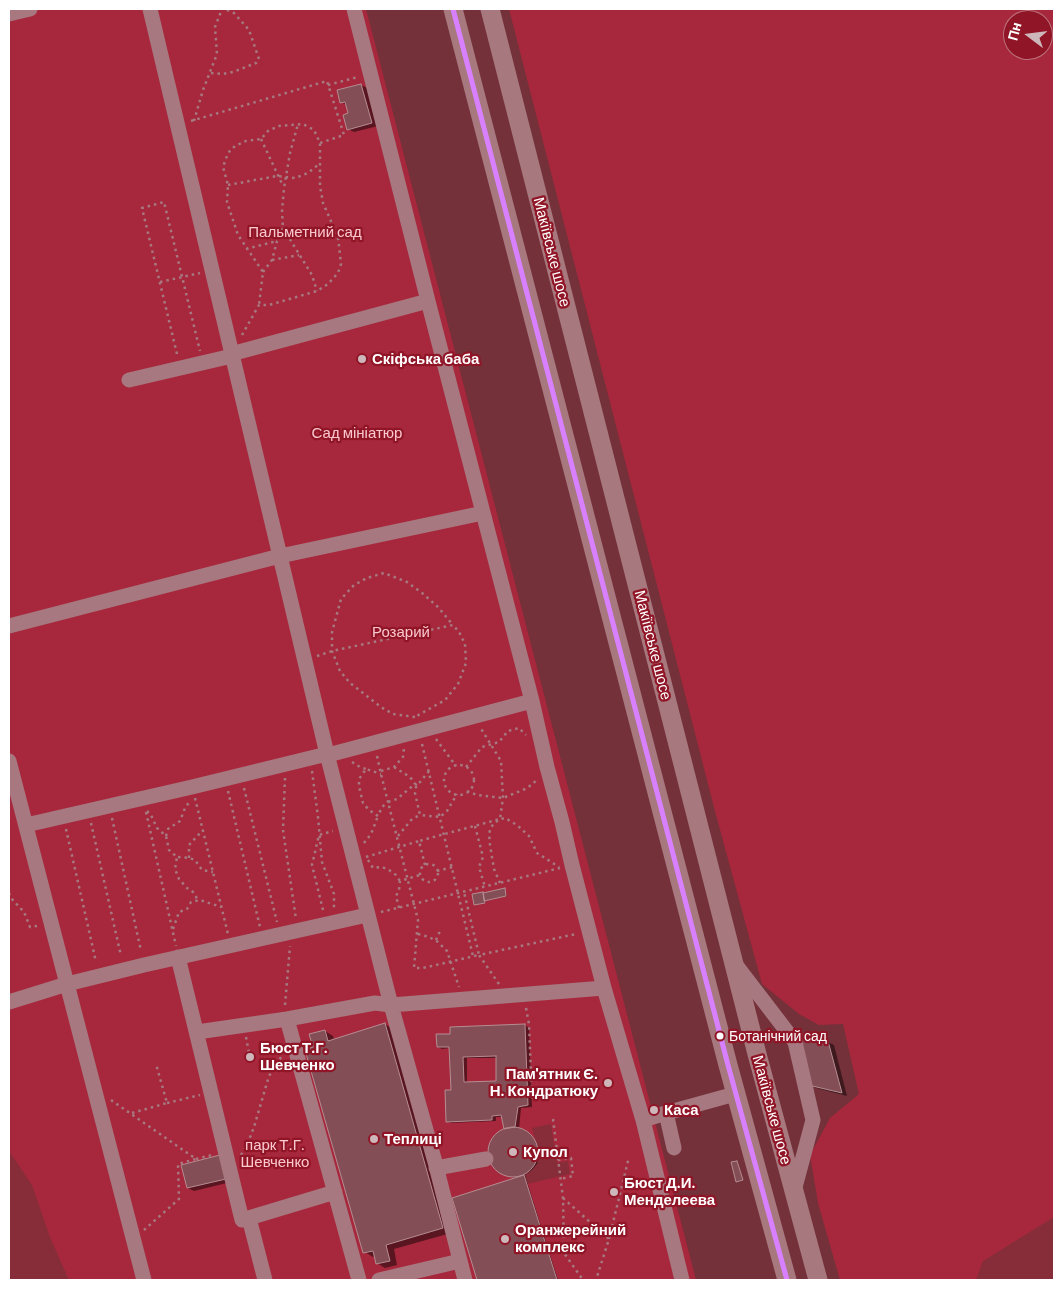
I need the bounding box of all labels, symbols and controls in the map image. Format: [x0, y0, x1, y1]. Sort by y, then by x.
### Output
north arrow [1003, 10, 1053, 60]
text: Пн [1003, 20, 1025, 42]
street label: Макіївське шосе [530, 195, 574, 309]
park label: Пальметний сад [248, 223, 362, 241]
place label: Скіфська баба [372, 350, 479, 368]
marker: Скіфська баба [356, 353, 368, 365]
park label: Сад мініатюр [312, 424, 402, 442]
street label: Макіївське шосе [631, 588, 675, 702]
park label: Розарий [372, 623, 430, 641]
place label: Ботанічний сад [729, 1028, 827, 1044]
marker: Ботанічний сад [715, 1031, 725, 1041]
place label: Бюст Т.Г. Шевченко [260, 1039, 335, 1074]
marker: Бюст Т.Г. Шевченко [244, 1051, 256, 1063]
street label: Макіївське шосе [749, 1053, 795, 1167]
place label: Пам'ятник Є. Н. Кондратюку [490, 1065, 598, 1100]
marker: Пам'ятник Є. Н. Кондратюку [602, 1077, 614, 1089]
place label: Каса [664, 1101, 699, 1119]
marker: Каса [648, 1104, 660, 1116]
place label: Теплиці [384, 1130, 442, 1148]
marker: Теплиці [368, 1133, 380, 1145]
park label: парк Т.Г. Шевченко [241, 1136, 309, 1171]
place label: Купол [523, 1143, 568, 1161]
marker: Купол [507, 1146, 519, 1158]
place label: Бюст Д.И. Менделеева [624, 1174, 715, 1209]
marker: Бюст Д.И. Менделеева [608, 1186, 620, 1198]
place label: Оранжерейний комплекс [515, 1221, 626, 1256]
marker: Оранжерейний комплекс [499, 1233, 511, 1245]

